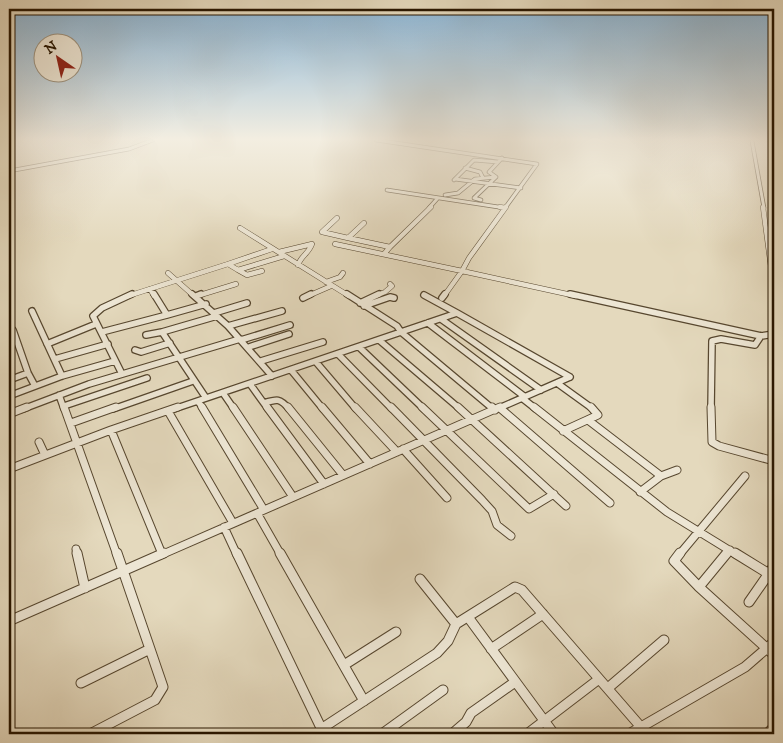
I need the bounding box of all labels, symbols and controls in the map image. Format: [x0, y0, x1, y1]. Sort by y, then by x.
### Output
north arrow [32, 32, 82, 82]
text: N [41, 37, 62, 59]

